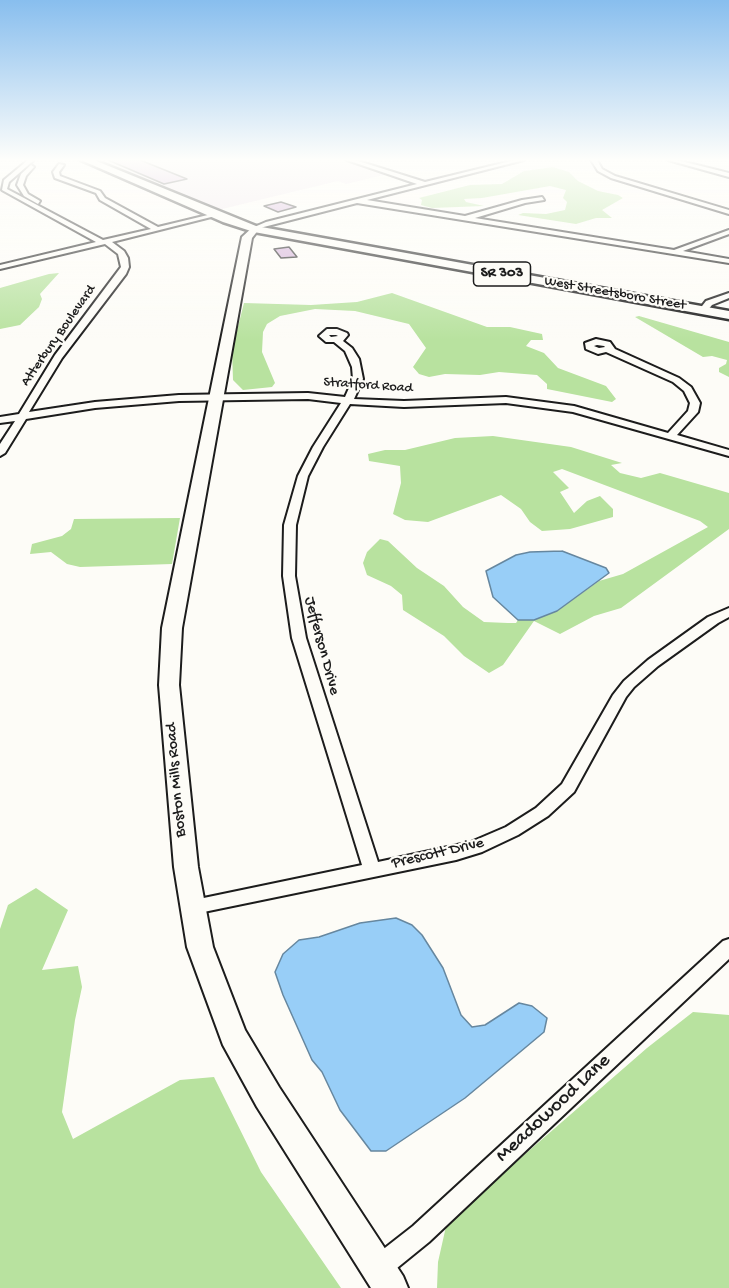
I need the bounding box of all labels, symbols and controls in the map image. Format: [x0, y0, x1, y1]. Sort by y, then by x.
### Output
road number: SR 303 [474, 262, 530, 286]
street label: West Streetsboro Street [543, 273, 687, 315]
street label: Atterbury Boulevard [18, 282, 100, 390]
street label: Stratford Road [323, 375, 413, 397]
street label: Jefferson Drive [299, 595, 343, 697]
street label: Boston Mills Road [162, 722, 192, 838]
street label: Prescott Drive [390, 834, 486, 874]
street label: Meadowood Lane [492, 1050, 616, 1168]

